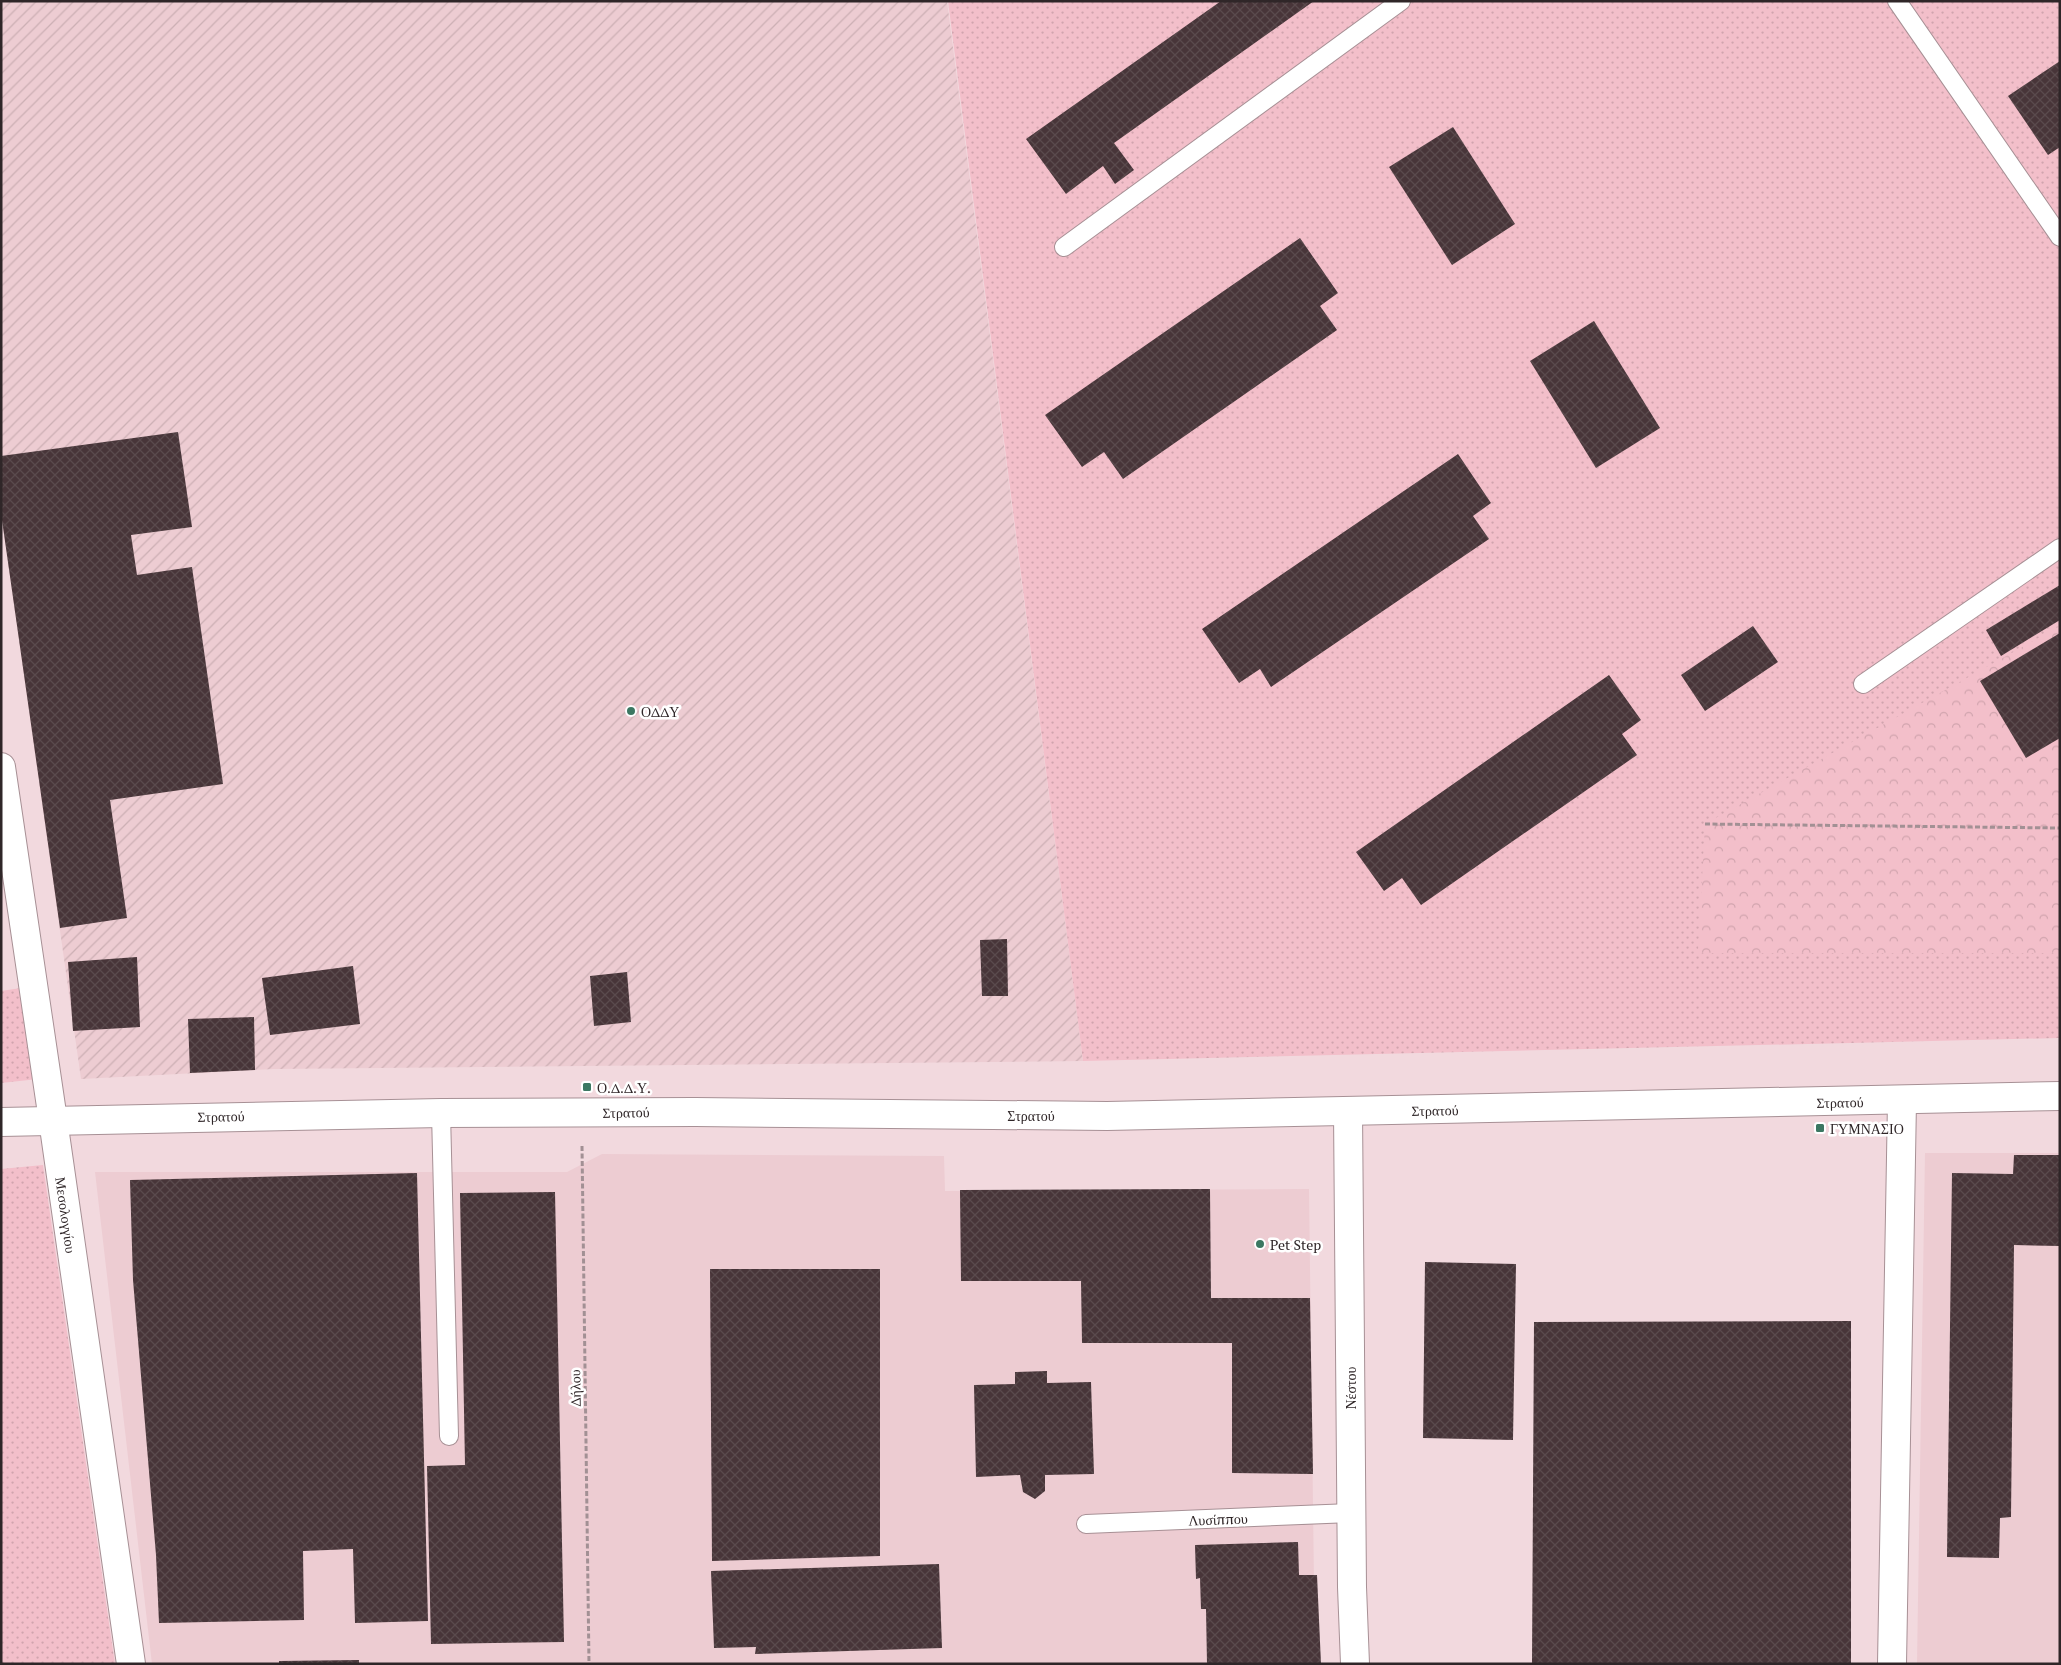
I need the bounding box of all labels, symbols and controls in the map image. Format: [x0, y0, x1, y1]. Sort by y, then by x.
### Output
place label: ΟΔΔΥ [641, 702, 679, 721]
marker: ΟΔΔΥ [625, 705, 637, 717]
place label: Ο.Δ.Δ.Υ. [597, 1078, 651, 1097]
marker: Ο.Δ.Δ.Υ. [581, 1081, 593, 1093]
street label: Στρατού [1816, 1092, 1864, 1112]
street label: Στρατού [1411, 1100, 1459, 1120]
street label: Στρατού [602, 1102, 650, 1122]
street label: Στρατού [197, 1106, 245, 1126]
street label: Στρατού [1007, 1106, 1055, 1125]
place label: ΓΥΜΝΑΣΙΟ [1830, 1119, 1904, 1138]
marker: ΓΥΜΝΑΣΙΟ [1814, 1122, 1826, 1134]
street label: Μεσολογγίου [51, 1176, 81, 1254]
place label: Pet Step [1270, 1235, 1321, 1254]
marker: Pet Step [1254, 1238, 1266, 1250]
street label: Νέστου [1341, 1366, 1360, 1410]
street label: Δήλου [565, 1369, 585, 1407]
street label: Λυσίππου [1188, 1508, 1248, 1530]

